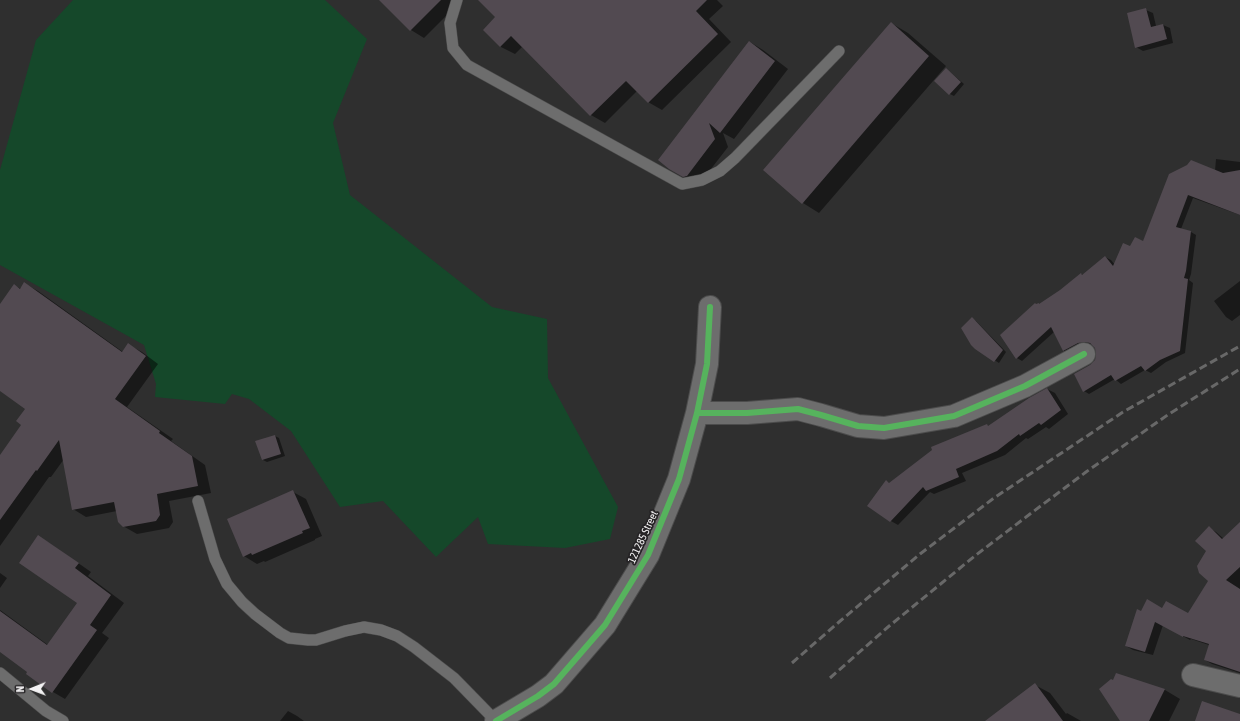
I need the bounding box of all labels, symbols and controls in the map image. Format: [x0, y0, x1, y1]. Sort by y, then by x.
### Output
street label: 121285 Street [625, 509, 661, 565]
north arrow [12, 669, 52, 709]
text: N [14, 686, 26, 693]

